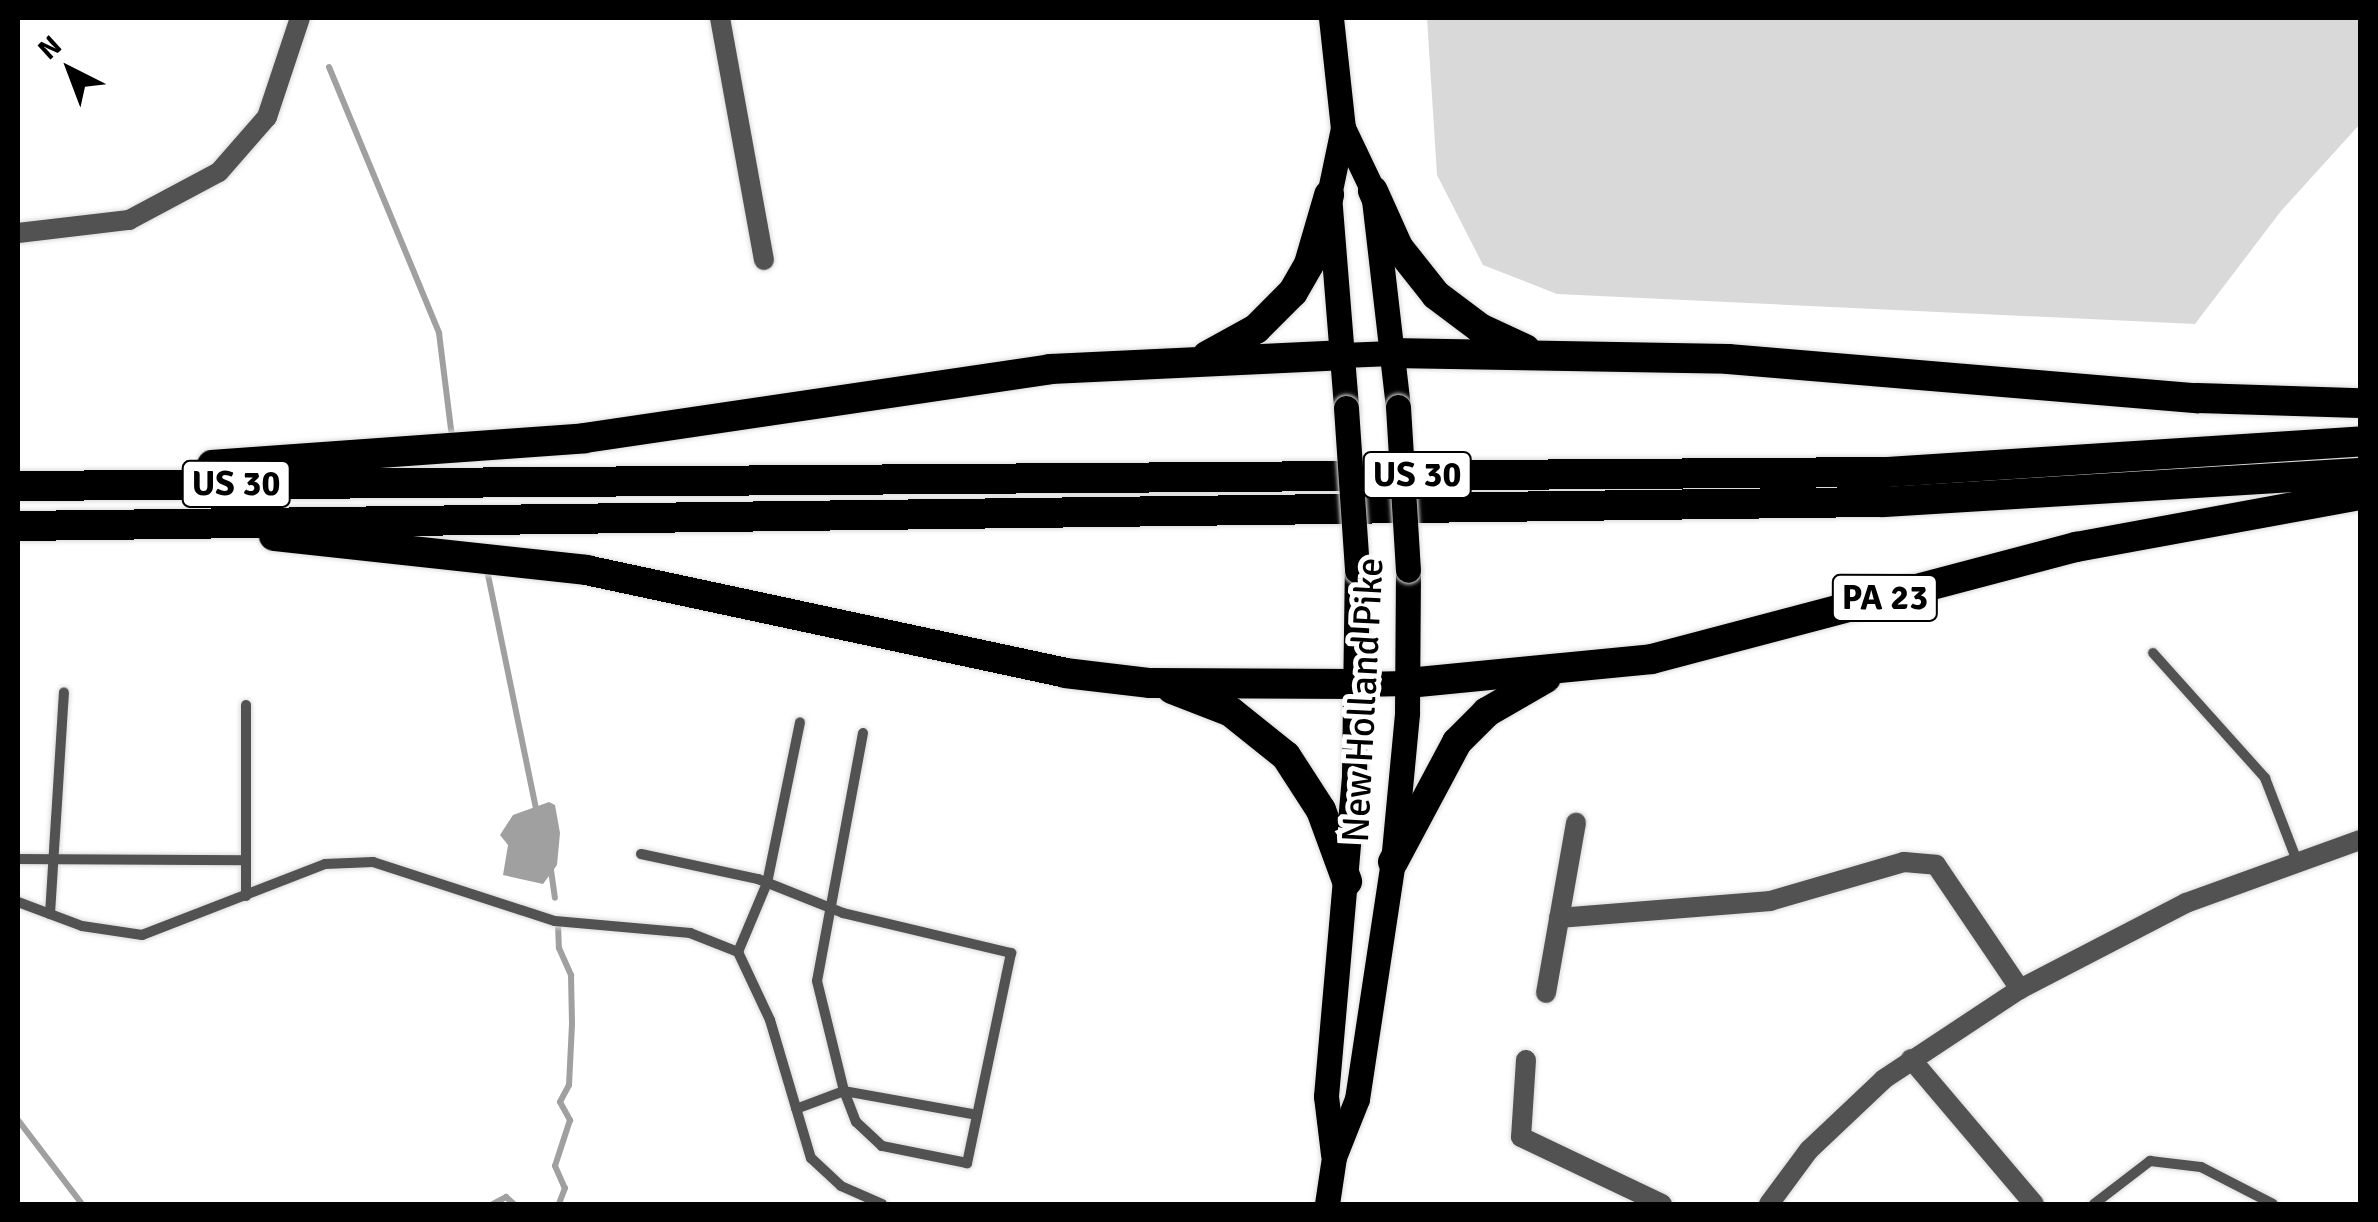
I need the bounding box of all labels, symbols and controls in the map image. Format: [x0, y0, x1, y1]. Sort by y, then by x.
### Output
north arrow [20, 20, 120, 120]
text: N [31, 29, 69, 67]
road number: US 30 [1362, 445, 1472, 505]
road number: US 30 [181, 454, 291, 514]
street label: New Holland Pike [1333, 556, 1393, 844]
road number: PA 23 [1830, 568, 1940, 628]

